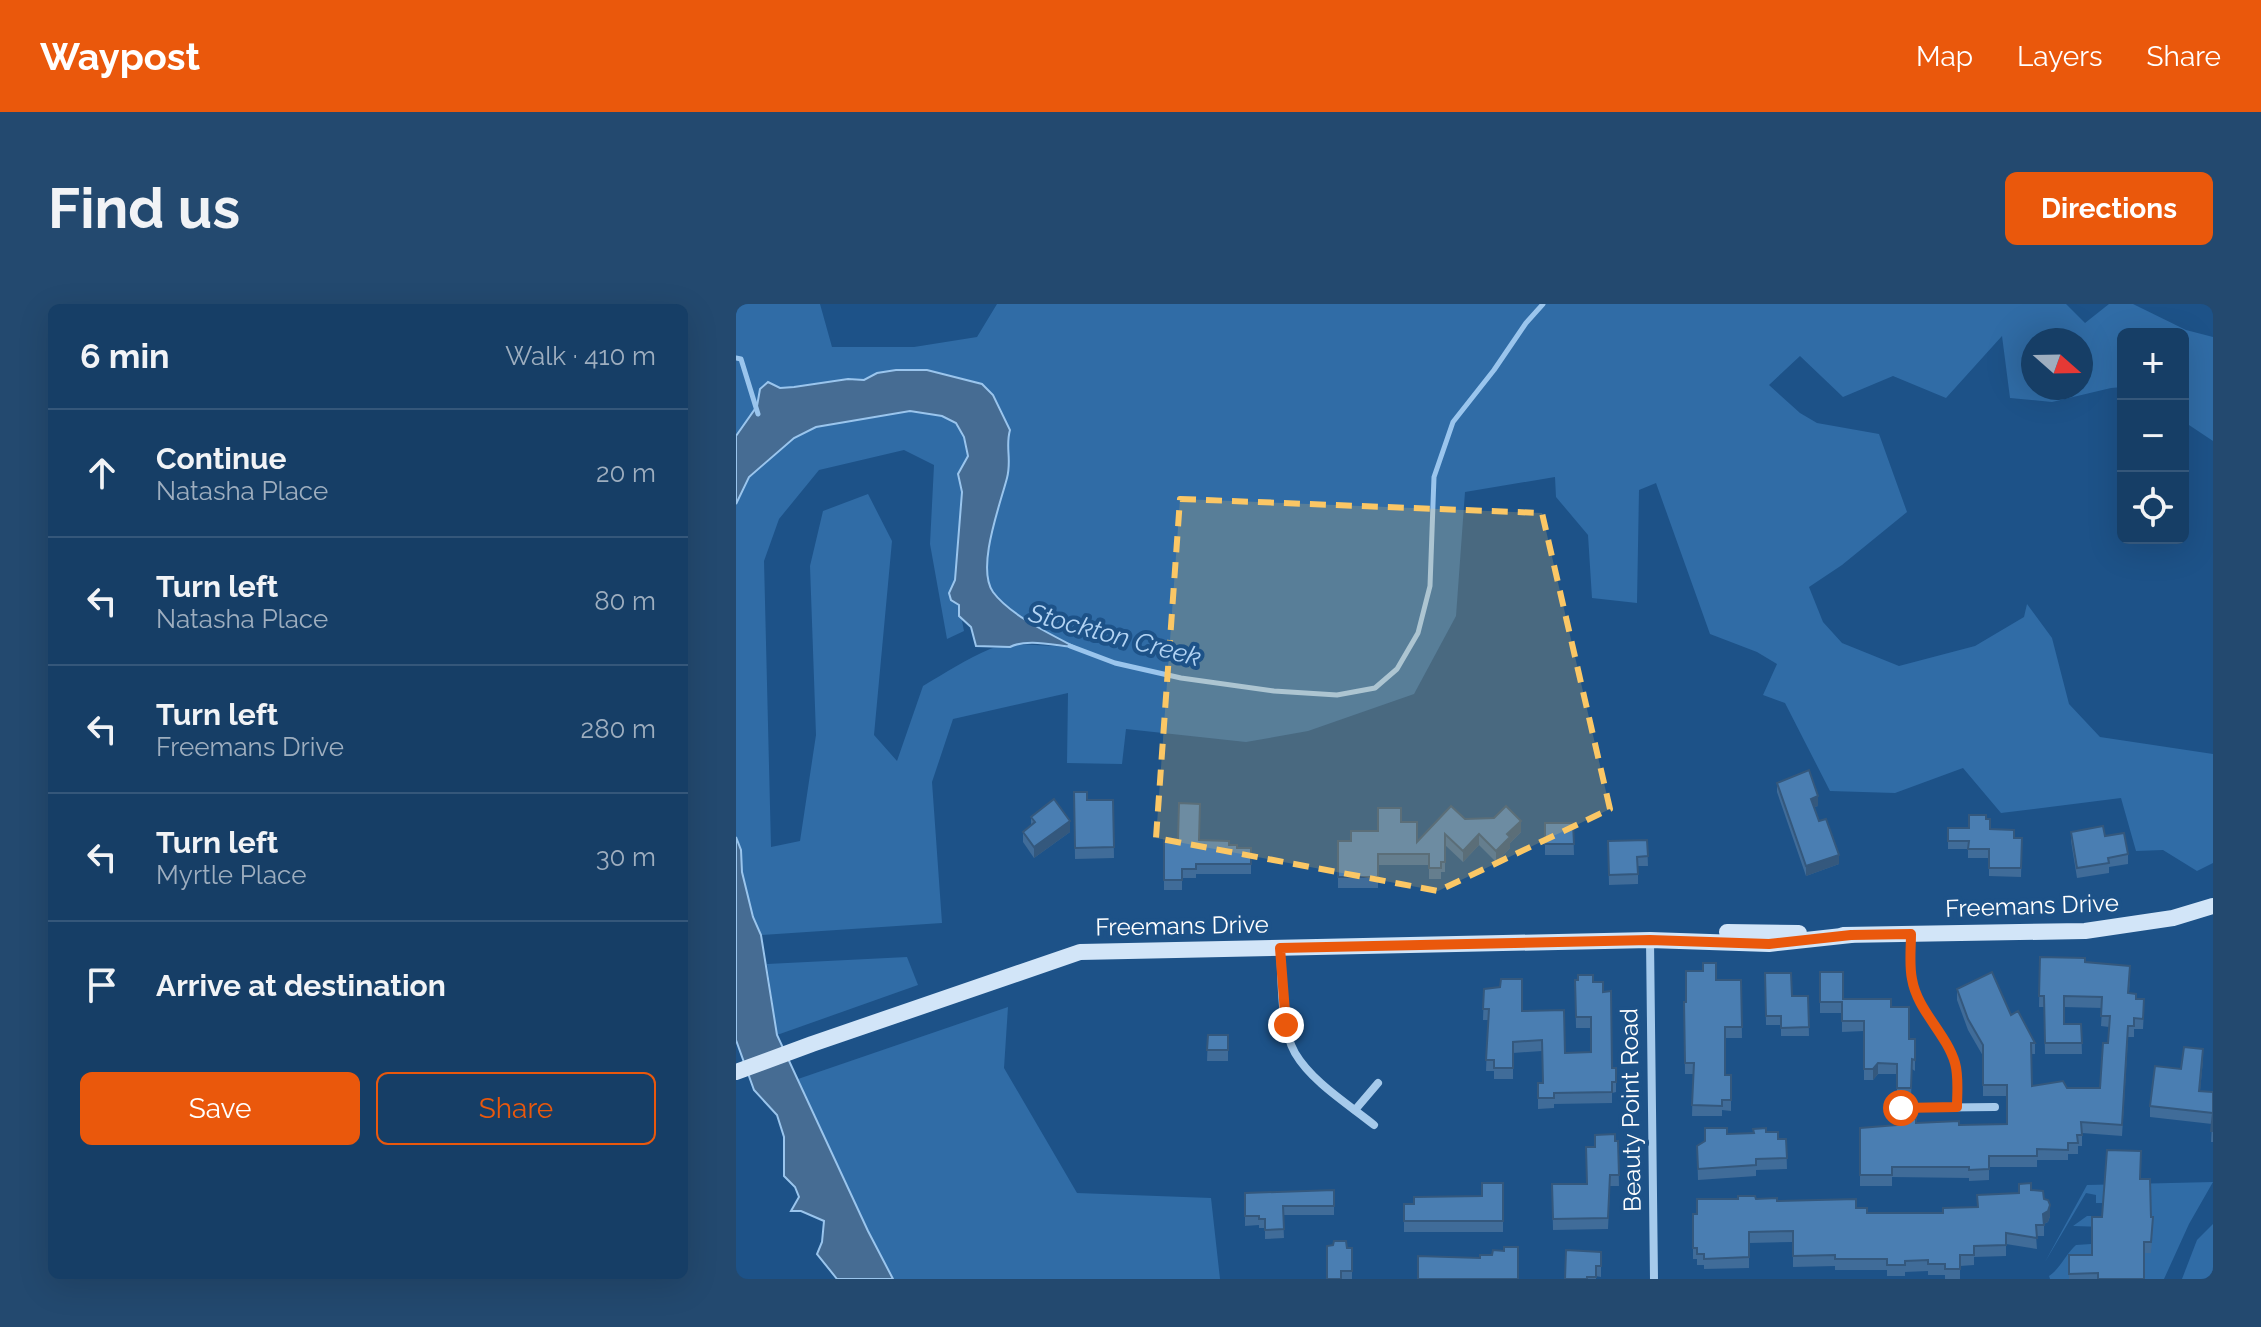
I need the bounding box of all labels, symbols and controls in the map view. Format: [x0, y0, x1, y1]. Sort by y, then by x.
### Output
text: Waypost [40, 34, 200, 79]
text: Map [1916, 40, 1973, 73]
text: Layers [2017, 40, 2103, 73]
text: Share [2147, 40, 2221, 73]
button: Directions [2005, 172, 2213, 245]
text: Find us [48, 175, 240, 241]
north arrow [2021, 328, 2093, 400]
map controls [2117, 328, 2189, 544]
button: + [2117, 328, 2189, 400]
text: 6 min [80, 336, 170, 376]
text: Walk · 410 m [505, 341, 656, 371]
button: − [2117, 400, 2189, 472]
text: Continue [156, 441, 287, 476]
icon: ahead [80, 451, 124, 495]
text: 20 m [596, 458, 656, 488]
button: locate [2117, 472, 2189, 544]
text: Natasha Place [156, 476, 328, 506]
text: Turn left [156, 569, 278, 604]
icon: left [80, 579, 124, 623]
text: 80 m [594, 586, 656, 616]
water label: Stockton Creek [1025, 597, 1204, 672]
text: Natasha Place [156, 604, 328, 634]
text: Turn left [156, 697, 278, 732]
icon: left [80, 707, 124, 751]
text: 280 m [581, 714, 656, 744]
text: Freemans Drive [156, 732, 344, 762]
text: Turn left [156, 825, 278, 860]
icon: left [80, 835, 124, 879]
text: 30 m [596, 842, 656, 872]
text: Myrtle Place [156, 860, 307, 890]
street label: Freemans Drive [1945, 888, 2119, 923]
street label: Freemans Drive [1095, 909, 1269, 942]
icon: arrive [80, 963, 124, 1007]
text: Arrive at destination [156, 968, 446, 1003]
route end [1268, 1007, 1304, 1043]
street label: Beauty Point Road [1614, 1008, 1647, 1212]
button: Save [80, 1072, 360, 1145]
button: Share [376, 1072, 656, 1145]
route start [1883, 1090, 1919, 1126]

